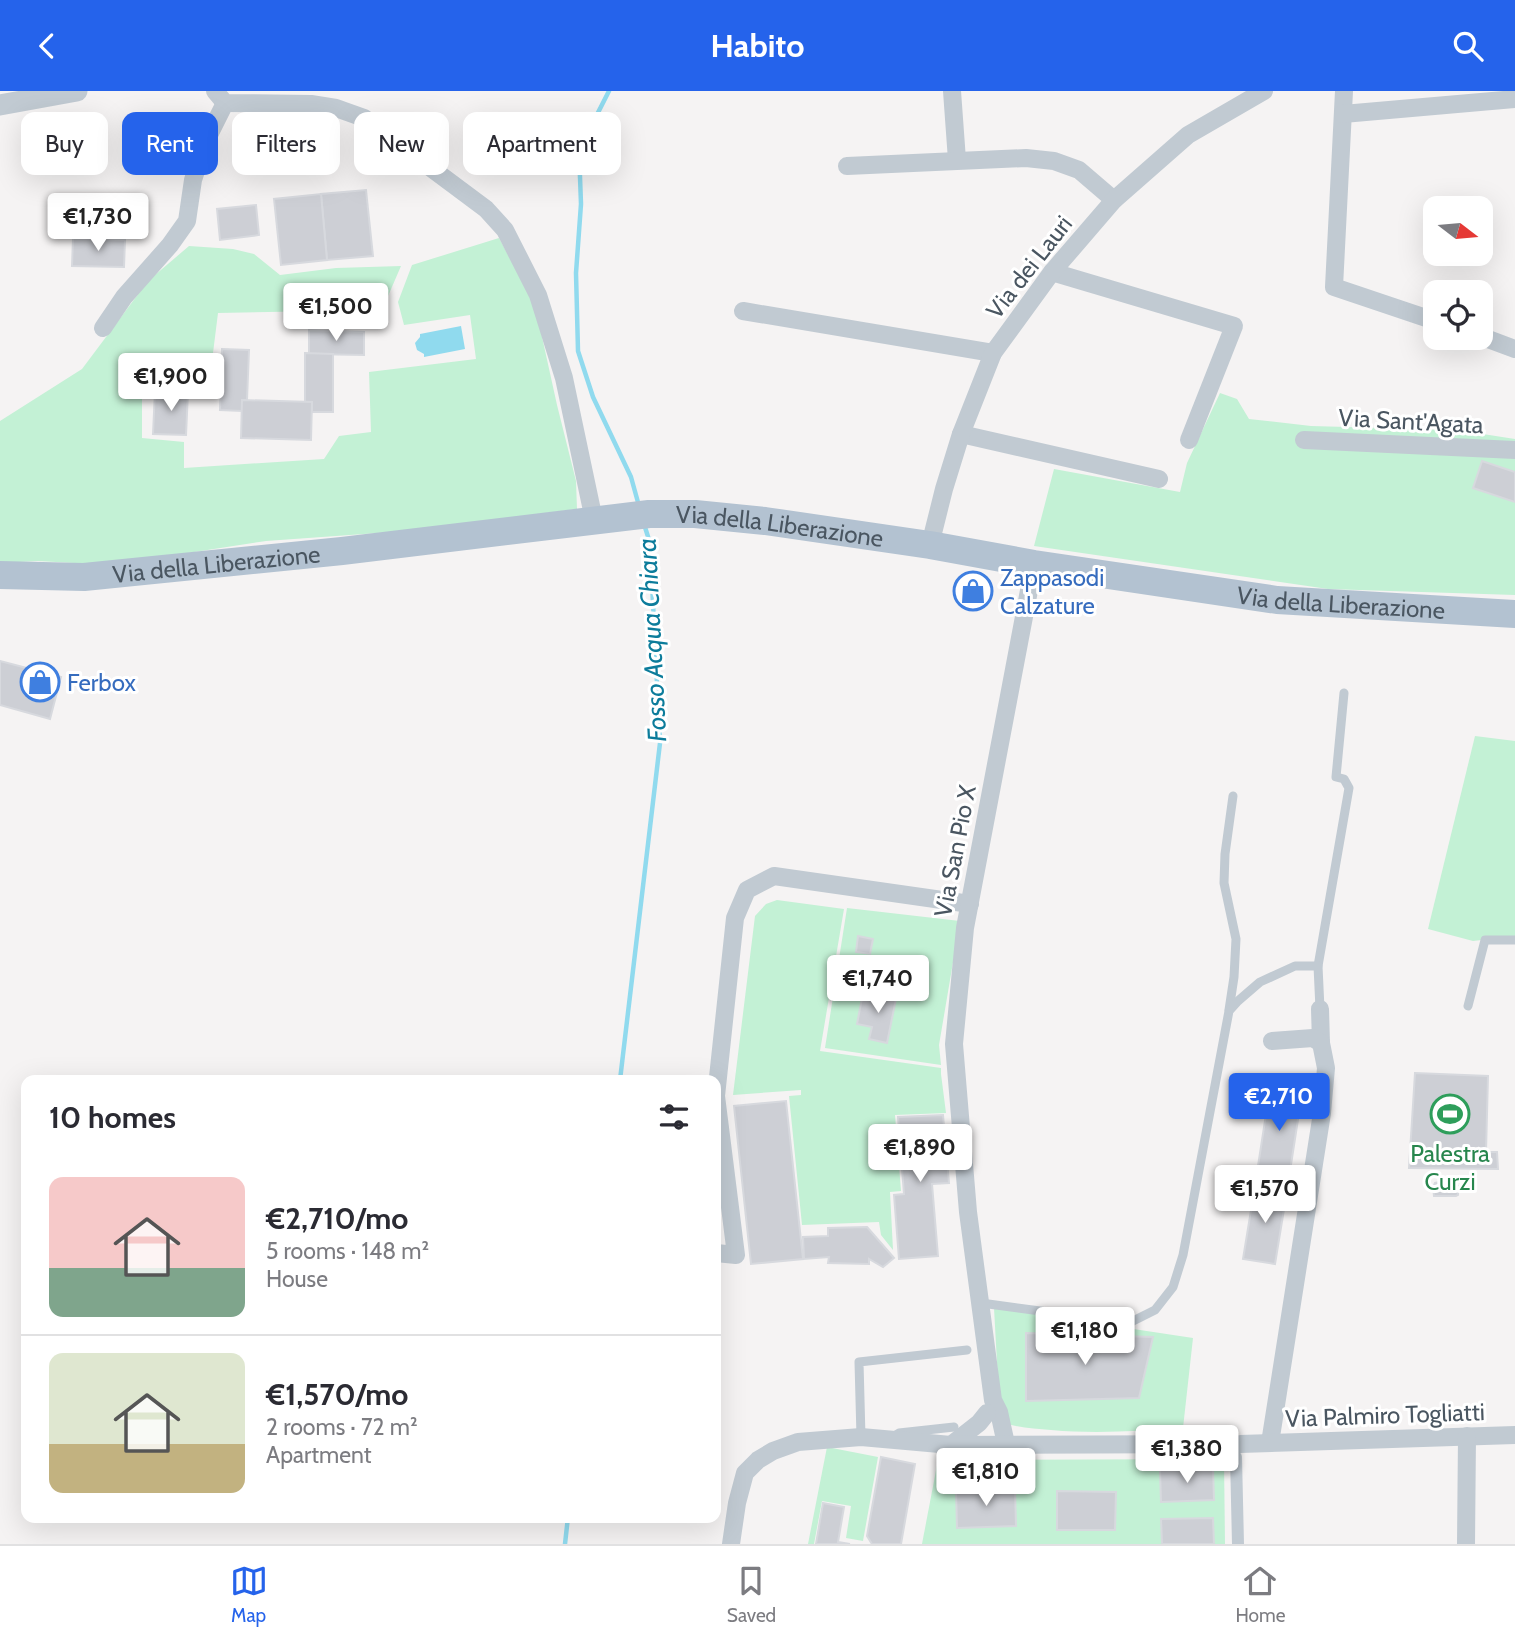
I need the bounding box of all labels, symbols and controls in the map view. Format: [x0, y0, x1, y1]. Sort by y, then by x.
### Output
text: Habito [710, 26, 805, 65]
icon: back [28, 27, 66, 65]
icon: search [1449, 27, 1487, 65]
chip: Buy [21, 112, 108, 175]
chip: Rent [122, 112, 218, 175]
chip: Filters [232, 112, 340, 175]
chip: New [354, 112, 449, 175]
chip: Apartment [463, 112, 621, 175]
pin: €1,730 [41, 193, 155, 253]
north arrow [1423, 196, 1493, 266]
map controls [1423, 196, 1493, 350]
text: €1,730 [64, 202, 132, 230]
street label: Via dei Lauri [980, 210, 1078, 324]
button: locate [1423, 280, 1493, 350]
pin: €1,500 [279, 283, 393, 343]
text: €1,500 [299, 292, 373, 320]
pin: €1,900 [114, 353, 228, 413]
text: €1,900 [134, 362, 208, 390]
street label: Via Sant'Agata [1338, 403, 1485, 439]
street label: Via della Liberazione [676, 500, 885, 553]
water label: Fosso Acqua Chiara [631, 537, 673, 743]
street label: Via della Liberazione [111, 539, 322, 589]
place label: Zappasodi Calzature [1000, 563, 1104, 620]
shop icon: Zappasodi Calzature [952, 570, 994, 612]
street label: Via della Liberazione [1235, 580, 1446, 624]
shop icon: Ferbox [19, 661, 61, 703]
place label: Ferbox [67, 668, 136, 697]
street label: Via San Pio X [928, 782, 982, 919]
pin: €1,740 [821, 955, 935, 1015]
text: €1,740 [843, 964, 913, 992]
pin: €2,710 [1222, 1073, 1336, 1133]
text: €2,710 [1245, 1082, 1313, 1110]
sports icon: Palestra Curzi [1429, 1093, 1471, 1135]
icon: filters [655, 1098, 693, 1136]
text: 10 homes [49, 1099, 176, 1136]
pin: €1,890 [863, 1125, 977, 1184]
text: €1,890 [884, 1133, 956, 1161]
place label: Palestra Curzi [1410, 1139, 1490, 1196]
pin: €1,570 [1208, 1165, 1322, 1225]
text: €1,570 [1231, 1174, 1299, 1202]
text: €2,710/mo [266, 1200, 408, 1237]
icon: home [105, 1205, 189, 1289]
text: 5 rooms · 148 m² [266, 1237, 429, 1265]
text: House [266, 1265, 328, 1293]
pin: €1,180 [1028, 1307, 1142, 1367]
text: €1,180 [1052, 1316, 1118, 1344]
text: €1,570/mo [266, 1376, 408, 1413]
icon: home [105, 1381, 189, 1465]
street label: Via Palmiro Togliatti [1285, 1397, 1485, 1433]
text: 2 rooms · 72 m² [266, 1413, 418, 1441]
pin: €1,380 [1130, 1425, 1244, 1485]
text: €1,380 [1151, 1434, 1223, 1462]
text: Apartment [266, 1441, 371, 1469]
pin: €1,810 [929, 1449, 1043, 1508]
text: €1,810 [952, 1457, 1020, 1485]
tab: Map [230, 1562, 268, 1627]
tab: Saved [727, 1562, 776, 1627]
tab: Home [1235, 1562, 1285, 1627]

